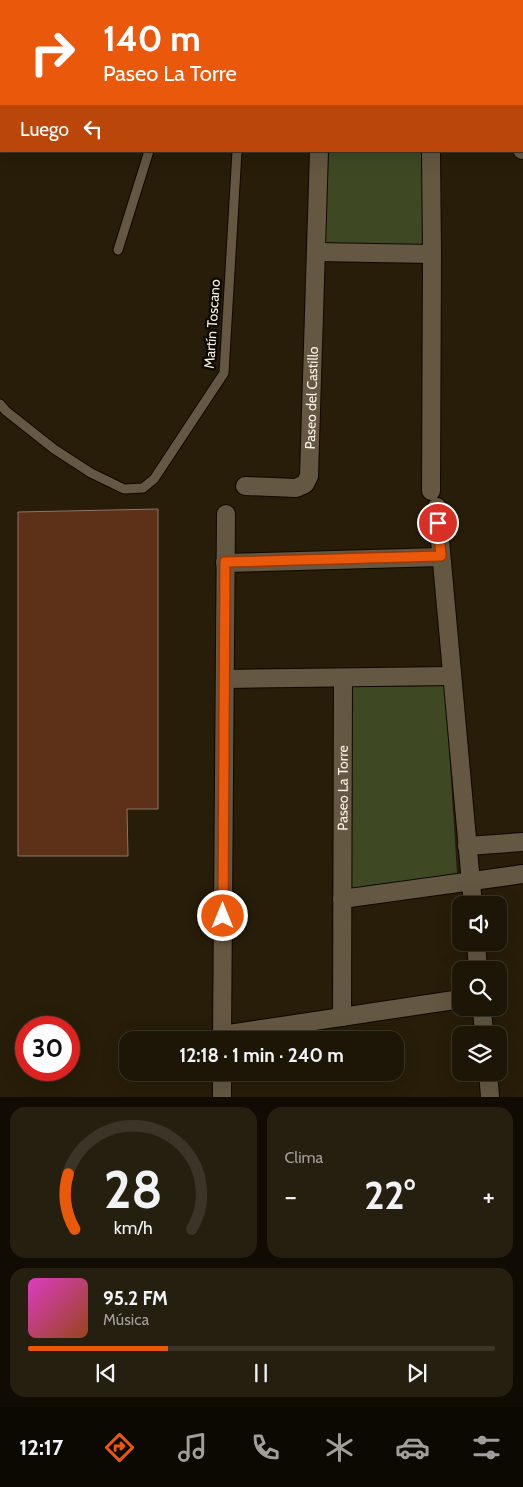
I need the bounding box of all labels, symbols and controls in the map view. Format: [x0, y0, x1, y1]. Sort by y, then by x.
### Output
text: 140 m [103, 17, 201, 60]
icon: right [20, 20, 85, 85]
text: Paseo La Torre [103, 60, 237, 87]
icon: left [79, 115, 107, 143]
text: Luego [20, 118, 69, 141]
street label: Martín Toscano [200, 278, 224, 369]
street label: Paseo del Castillo [301, 346, 322, 450]
pin [417, 502, 459, 544]
icon: arrive [424, 509, 452, 537]
street label: Paseo La Torre [334, 745, 352, 831]
position arrow [196, 889, 248, 941]
map controls [452, 896, 507, 1081]
button: sound [452, 896, 507, 951]
button: search [452, 961, 507, 1016]
speed limit sign: 30 [15, 1016, 80, 1081]
button: layers [452, 1026, 507, 1081]
text: 12:18 · 1 min · 240 m [179, 1044, 344, 1067]
text: Clima [285, 1148, 323, 1167]
text: 28 [104, 1158, 163, 1221]
text: 22° [364, 1172, 415, 1219]
text: − [285, 1179, 297, 1213]
text: + [483, 1179, 495, 1213]
text: km/h [114, 1217, 153, 1238]
text: 95.2 FM [103, 1287, 168, 1310]
text: Música [103, 1310, 149, 1329]
icon: previous [92, 1359, 120, 1387]
icon: pause [247, 1359, 275, 1387]
icon: next [403, 1359, 431, 1387]
icon: directions [102, 1430, 137, 1465]
icon: music [175, 1430, 210, 1465]
icon: phone [248, 1430, 283, 1465]
icon: climate [322, 1430, 357, 1465]
icon: car [395, 1430, 430, 1465]
icon: filters [469, 1430, 504, 1465]
text: 12:17 [19, 1434, 63, 1461]

